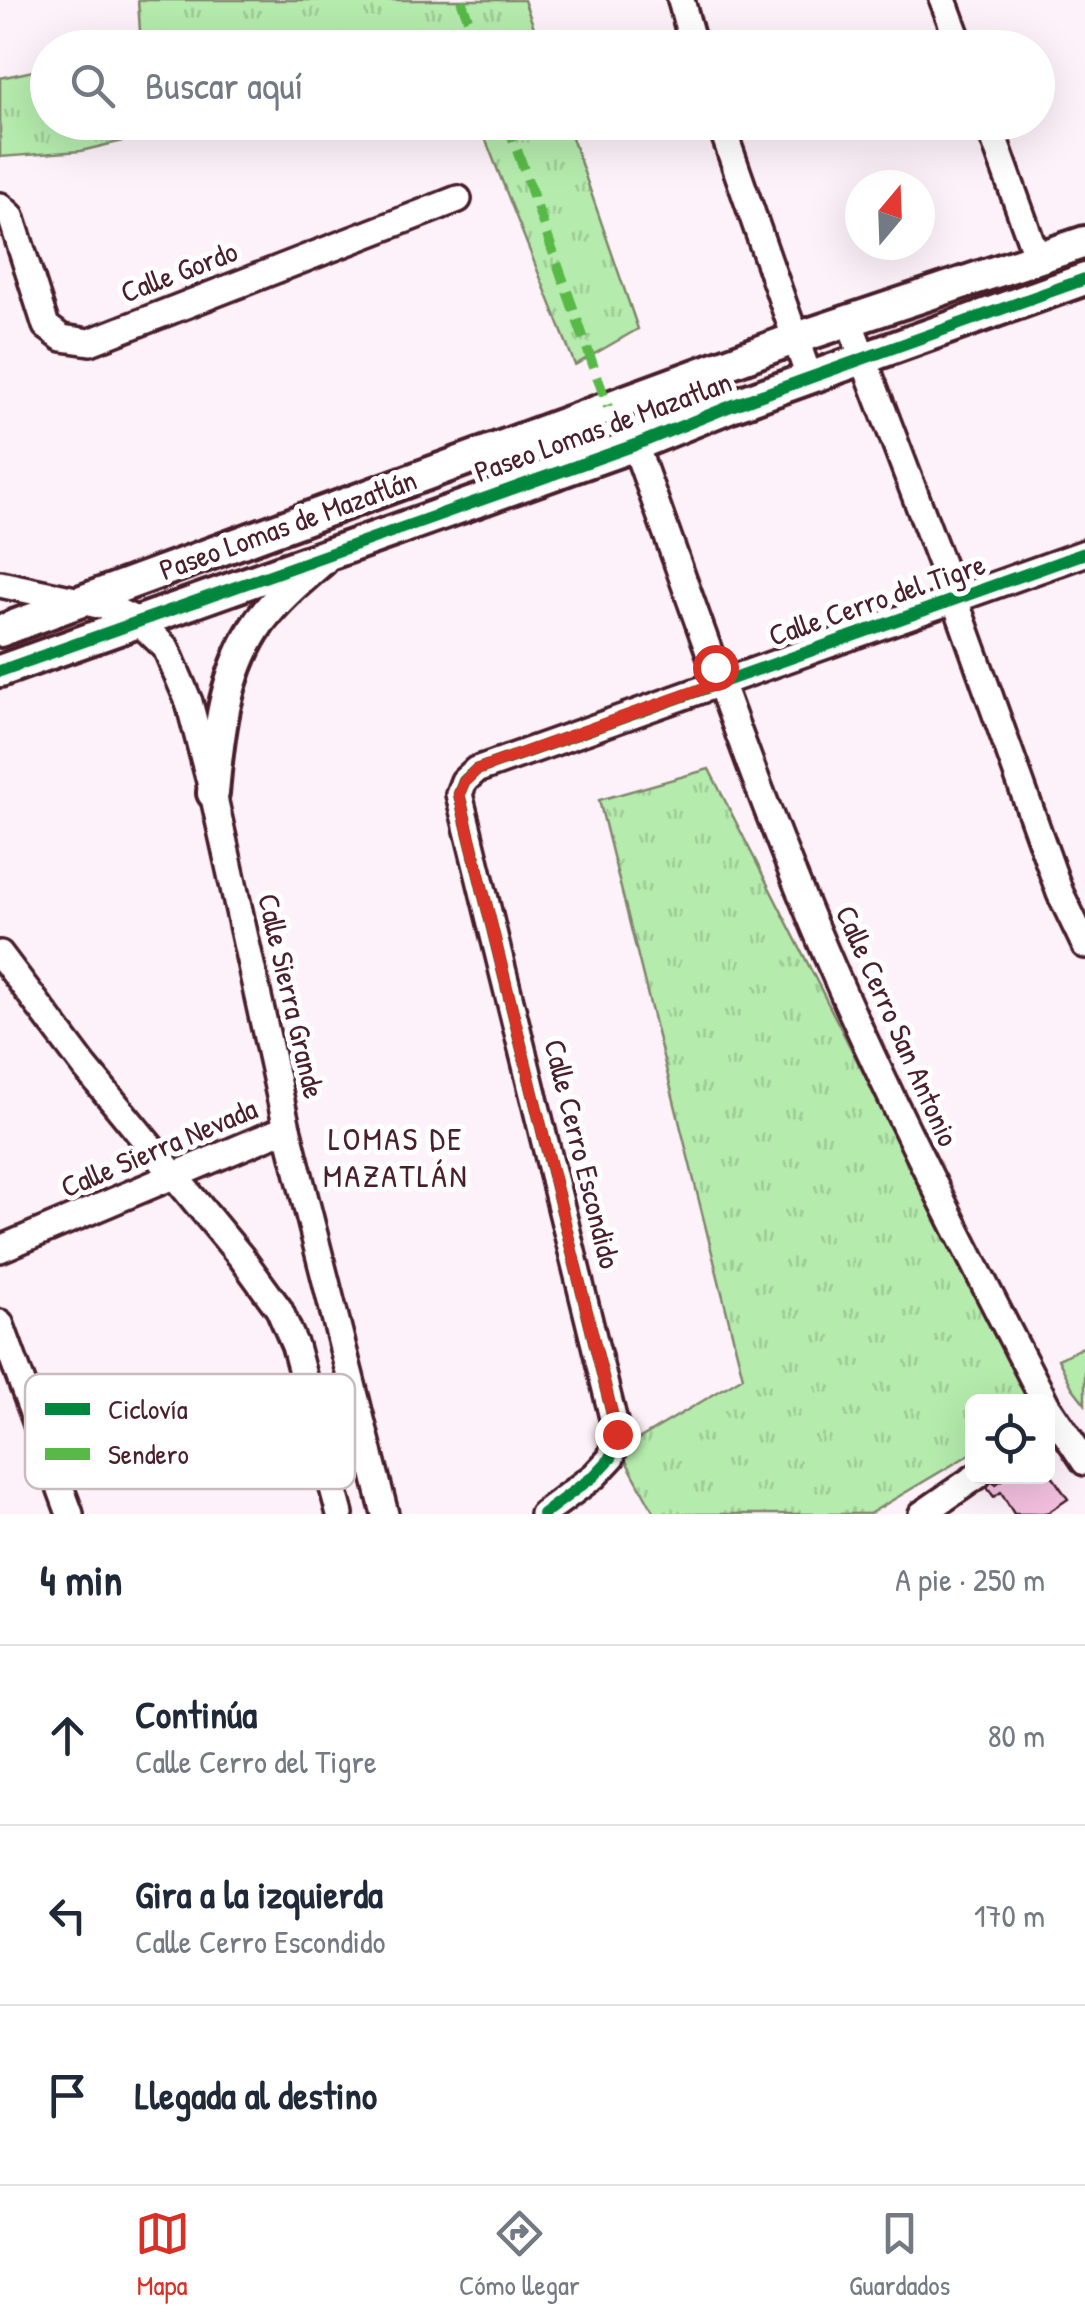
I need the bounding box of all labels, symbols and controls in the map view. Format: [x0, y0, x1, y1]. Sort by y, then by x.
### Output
search box [30, 30, 1055, 140]
icon: search [65, 58, 120, 113]
text: Buscar aquí [145, 59, 303, 111]
north arrow [845, 170, 935, 260]
street label: Calle Gordo [115, 231, 243, 312]
street label: Paseo Lomas de Mazatlan [469, 361, 737, 491]
street label: Paseo Lomas de Mazatlán [154, 459, 422, 589]
street label: Calle Cerro del Tigre [763, 543, 990, 655]
route start [693, 645, 739, 691]
street label: Calle Sierra Grande [249, 889, 335, 1102]
street label: Calle Cerro San Antonio [827, 899, 969, 1152]
street label: Calle Cerro Escondido [535, 1035, 631, 1272]
street label: Calle Sierra Nevada [54, 1088, 263, 1206]
district label: LOMAS DE MAZATLÁN [323, 1117, 469, 1197]
legend [25, 1374, 355, 1489]
text: Ciclovía [108, 1390, 188, 1428]
map controls [965, 1394, 1055, 1484]
button: locate [965, 1394, 1055, 1484]
route end [595, 1412, 641, 1458]
text: Sendero [108, 1435, 189, 1473]
text: 4 min [40, 1551, 122, 1608]
text: A pie · 250 m [895, 1558, 1045, 1601]
text: Continúa [135, 1688, 257, 1740]
icon: ahead [40, 1708, 95, 1763]
text: 80 m [988, 1714, 1045, 1757]
text: Calle Cerro del Tigre [135, 1740, 377, 1783]
text: Gira a la izquierda [135, 1868, 383, 1920]
icon: left [40, 1888, 95, 1943]
text: 170 m [974, 1894, 1045, 1937]
text: Calle Cerro Escondido [135, 1920, 385, 1963]
icon: arrive [40, 2068, 95, 2123]
text: Llegada al destino [135, 2069, 377, 2121]
tab: Mapa [135, 2206, 190, 2304]
tab: Cómo llegar [459, 2206, 580, 2304]
tab: Guardados [849, 2206, 950, 2304]

